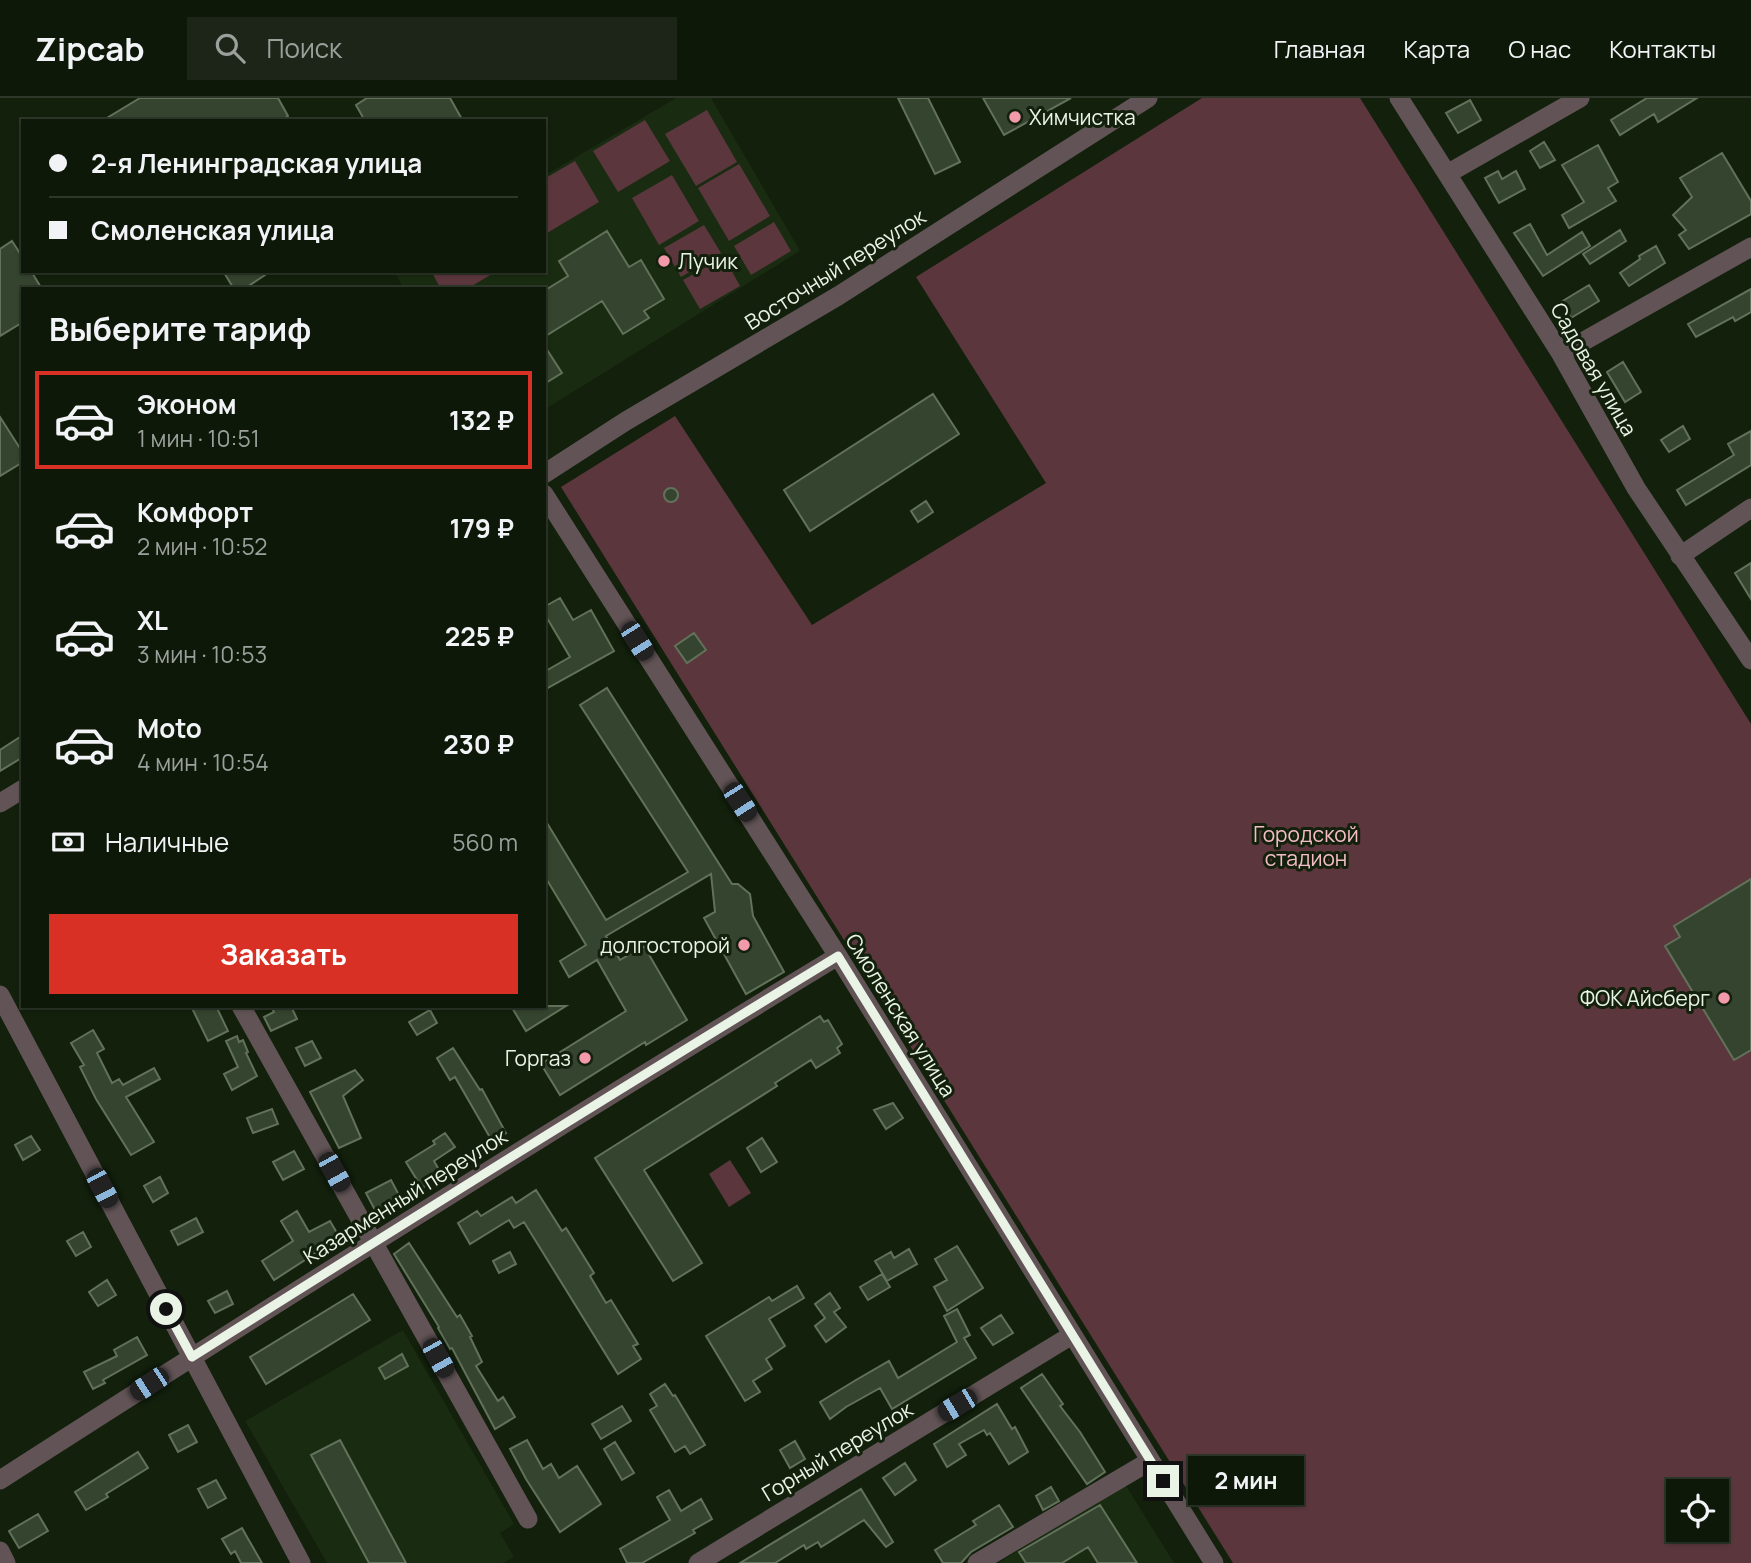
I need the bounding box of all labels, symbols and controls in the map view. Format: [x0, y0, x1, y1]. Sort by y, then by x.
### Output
search box [187, 17, 677, 80]
text: Zipcab [35, 26, 145, 71]
icon: search [211, 29, 249, 67]
text: Поиск [267, 30, 342, 66]
text: Главная [1274, 32, 1365, 65]
text: Карта [1403, 32, 1470, 65]
text: О нас [1508, 32, 1571, 65]
text: Контакты [1609, 32, 1716, 65]
place label: Химчистка [1029, 103, 1136, 131]
marker: Химчистка [1007, 109, 1023, 125]
text: 2-я Ленинградская улица [91, 145, 422, 181]
street label: Восточный переулок [739, 202, 931, 336]
text: Смоленская улица [91, 212, 334, 248]
place label: Лучик [678, 247, 738, 275]
marker: Лучик [656, 253, 672, 269]
street label: Садовая улица [1544, 297, 1644, 441]
text: Выберите тариф [49, 307, 311, 351]
text: Эконом [137, 386, 237, 422]
icon: car [53, 389, 116, 452]
text: 132 ₽ [449, 402, 514, 438]
text: 1 мин · 10:51 [137, 422, 260, 454]
text: Комфорт [137, 494, 253, 530]
icon: car [53, 497, 116, 560]
text: 179 ₽ [450, 510, 514, 546]
text: 2 мин · 10:52 [137, 530, 267, 562]
text: XL [137, 602, 168, 638]
icon: car [53, 605, 116, 668]
text: 225 ₽ [445, 618, 514, 654]
car [617, 618, 658, 664]
text: 3 мин · 10:53 [137, 638, 267, 670]
text: Moto [137, 710, 202, 746]
icon: car [53, 713, 116, 776]
text: 230 ₽ [443, 726, 514, 762]
text: 4 мин · 10:54 [137, 746, 269, 778]
car [720, 779, 761, 825]
park label: Городской стадион [1253, 820, 1359, 872]
icon: cash [49, 823, 87, 861]
text: Наличные [105, 824, 229, 860]
text: 560 m [452, 826, 518, 858]
button: Заказать [49, 914, 518, 994]
street label: Смоленская улица [839, 928, 963, 1102]
place label: долгосторой [600, 931, 730, 959]
marker: долгосторой [736, 937, 752, 953]
place label: ФОК Айсберг [1580, 984, 1710, 1012]
marker: ФОК Айсберг [1716, 990, 1732, 1006]
place label: Горгаз [505, 1044, 571, 1072]
marker: Горгаз [577, 1050, 593, 1066]
street label: Казарменный переулок [298, 1122, 513, 1270]
car [315, 1149, 354, 1195]
car [83, 1165, 122, 1211]
route start [150, 1293, 182, 1325]
car [419, 1335, 458, 1381]
car [126, 1364, 173, 1404]
car [934, 1385, 981, 1425]
street label: Горный переулок [756, 1395, 918, 1507]
callout: 2 мин [1188, 1456, 1303, 1506]
text: 2 мин [1214, 1464, 1278, 1496]
route end [1147, 1465, 1179, 1497]
map controls [1666, 1479, 1729, 1542]
button: locate [1666, 1479, 1729, 1542]

